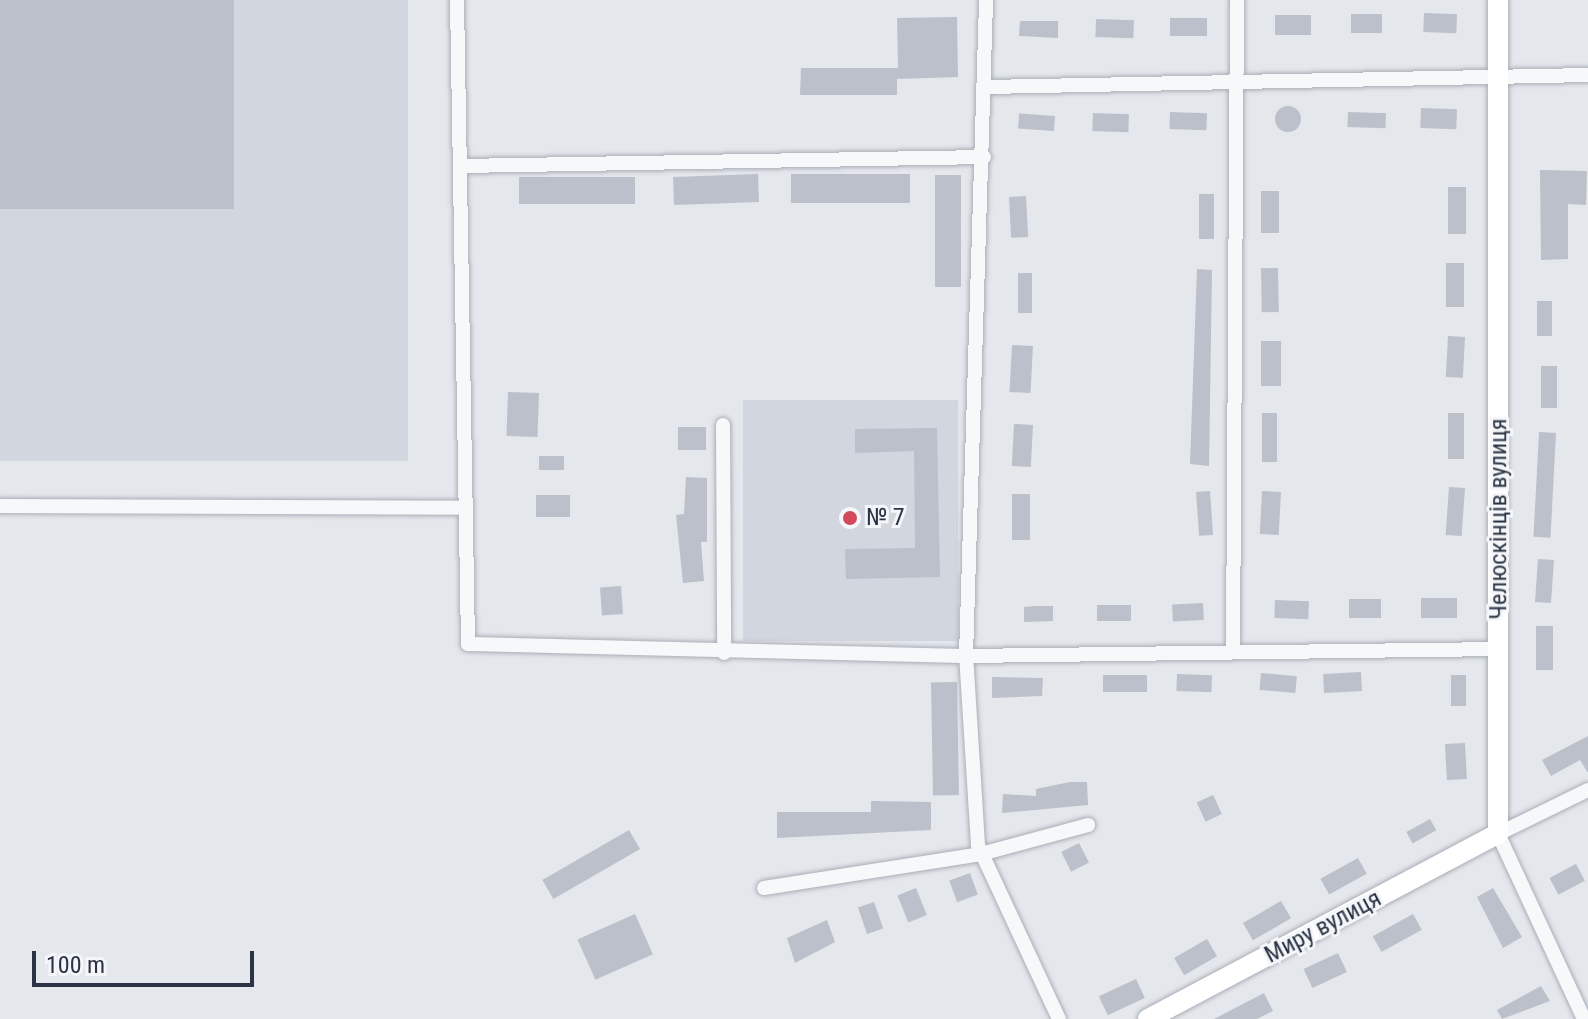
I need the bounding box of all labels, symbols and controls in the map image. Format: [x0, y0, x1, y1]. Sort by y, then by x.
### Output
street label: Челюскінців вулиця [1485, 418, 1513, 620]
place label: № 7 [866, 504, 905, 532]
marker: № 7 [841, 509, 859, 527]
street label: Миру вулиця [1260, 884, 1386, 970]
scale bar [36, 935, 258, 985]
text: 100 m [46, 951, 105, 979]

